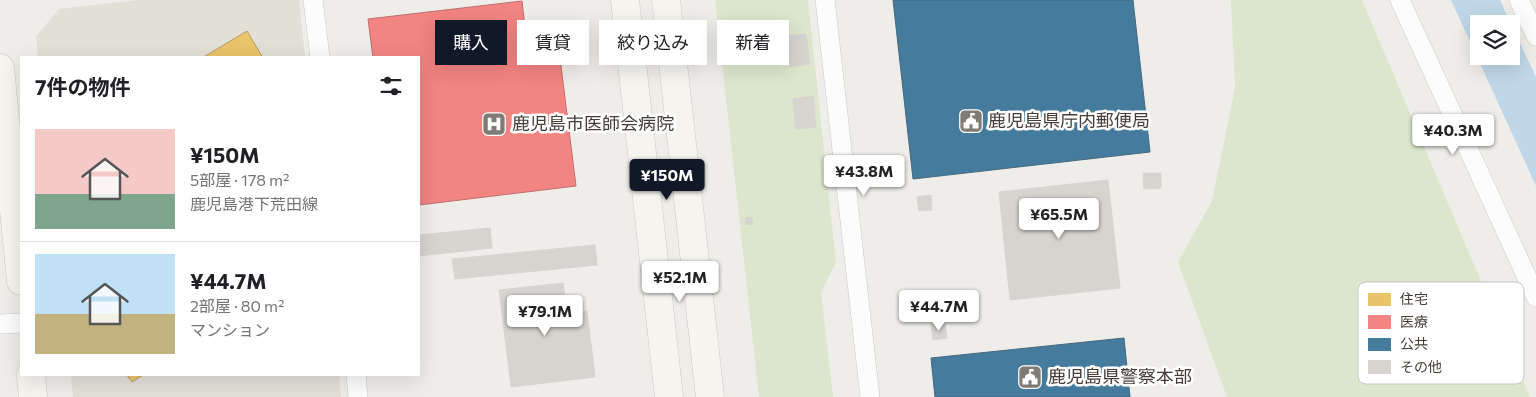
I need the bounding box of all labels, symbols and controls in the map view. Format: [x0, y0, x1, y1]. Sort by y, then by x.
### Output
map controls [1470, 15, 1520, 65]
button: layers [1470, 15, 1520, 65]
chip: 購入 [435, 20, 507, 65]
chip: 賃貸 [517, 20, 589, 65]
chip: 絞り込み [599, 20, 707, 65]
chip: 新着 [717, 20, 789, 65]
icon: filters [377, 72, 405, 100]
text: 7件の物件 [35, 74, 131, 99]
public building icon: 鹿児島県庁内郵便局 [958, 108, 984, 134]
place label: 鹿児島県庁内郵便局 [988, 109, 1150, 131]
hospital icon: 鹿児島市医師会病院 [481, 111, 507, 137]
place label: 鹿児島市医師会病院 [512, 112, 674, 134]
pin: ¥40.3M [1412, 114, 1494, 156]
text: ¥40.3M [1423, 120, 1483, 139]
text: ¥150M [190, 142, 259, 167]
icon: home [75, 149, 135, 209]
pin: ¥43.8M [823, 154, 905, 197]
pin: ¥150M [632, 158, 702, 201]
text: ¥43.8M [835, 161, 893, 180]
text: ¥150M [641, 165, 693, 184]
text: 5部屋 · 178 m² [190, 170, 290, 189]
text: 鹿児島港下荒田線 [190, 194, 318, 213]
pin: ¥65.5M [1018, 198, 1100, 240]
text: ¥65.5M [1030, 204, 1088, 223]
pin: ¥52.1M [639, 260, 721, 303]
text: ¥52.1M [653, 267, 707, 286]
text: ¥44.7M [190, 268, 266, 293]
icon: home [75, 274, 135, 334]
legend [1358, 282, 1524, 384]
pin: ¥44.7M [898, 290, 980, 332]
text: 住宅 [1400, 290, 1428, 307]
pin: ¥79.1M [504, 294, 586, 337]
text: 2部屋 · 80 m² [190, 296, 284, 315]
text: ¥44.7M [910, 296, 968, 315]
text: ¥79.1M [518, 301, 572, 320]
text: 医療 [1400, 313, 1428, 330]
text: マンション [190, 320, 270, 339]
text: 公共 [1400, 335, 1428, 352]
text: その他 [1400, 358, 1442, 375]
public building icon: 鹿児島県警察本部 [1017, 364, 1043, 390]
place label: 鹿児島県警察本部 [1048, 365, 1192, 387]

